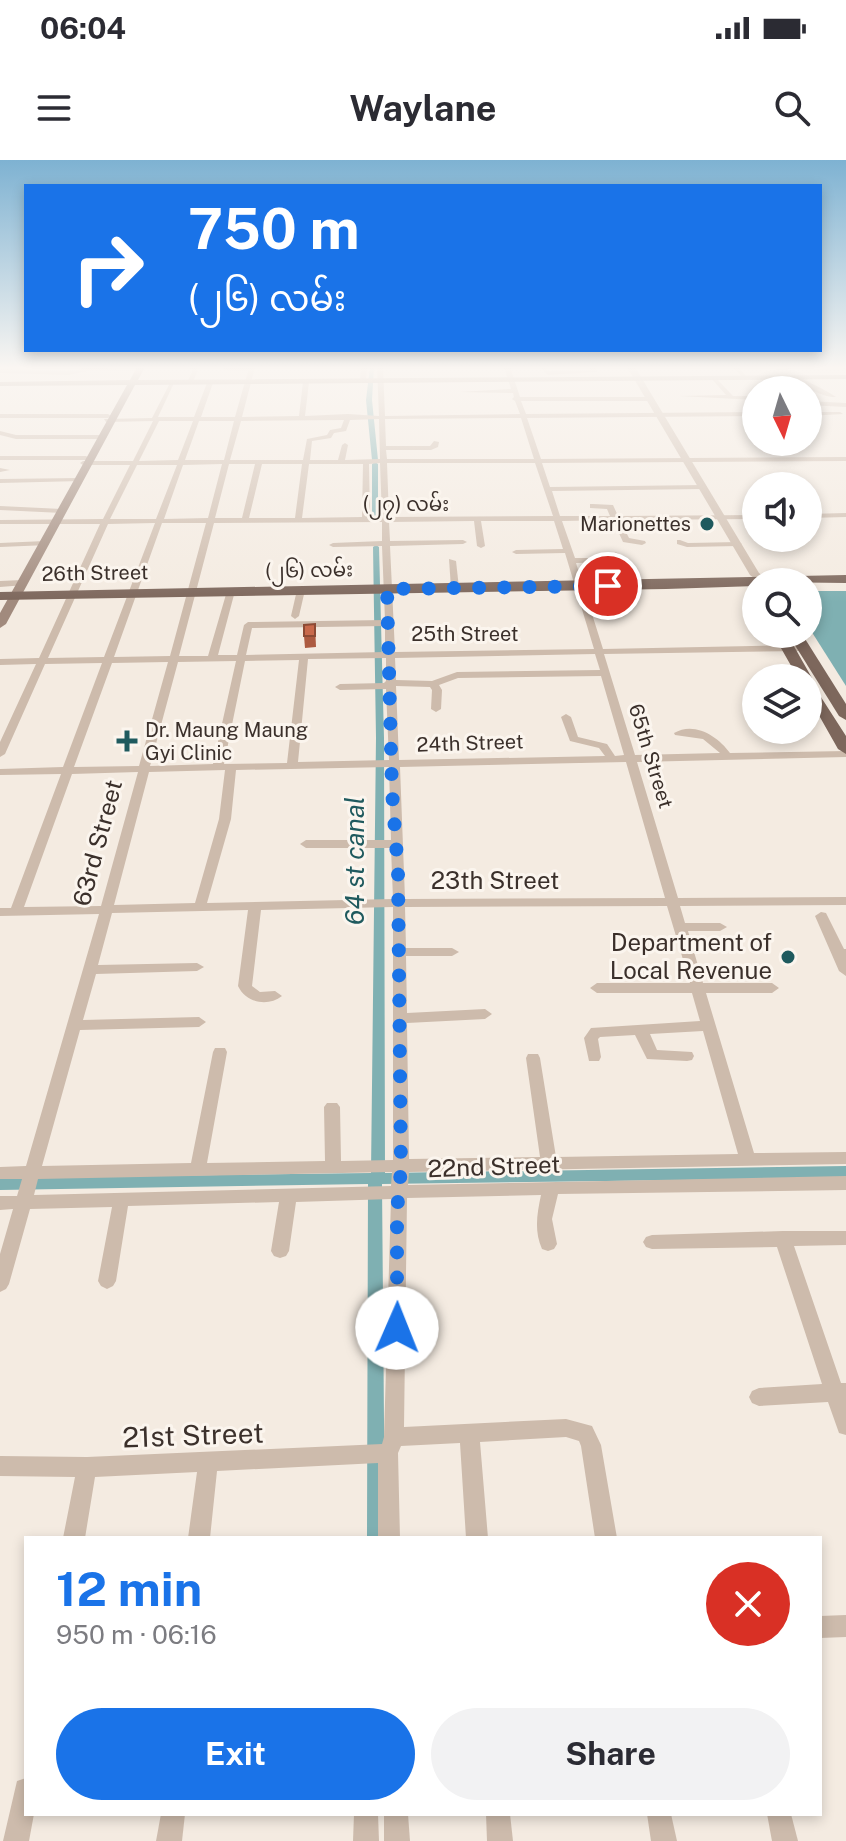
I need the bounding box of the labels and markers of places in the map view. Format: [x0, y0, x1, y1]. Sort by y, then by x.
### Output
place label: Marionettes [580, 512, 691, 536]
marker: Marionettes [698, 515, 716, 533]
pin [574, 552, 642, 620]
place label: Dr. Maung Maung Gyi Clinic [145, 718, 308, 765]
marker: Dr. Maung Maung Gyi Clinic [116, 730, 138, 752]
place label: Department of Local Revenue [610, 928, 772, 984]
marker: Department of Local Revenue [779, 948, 797, 966]

